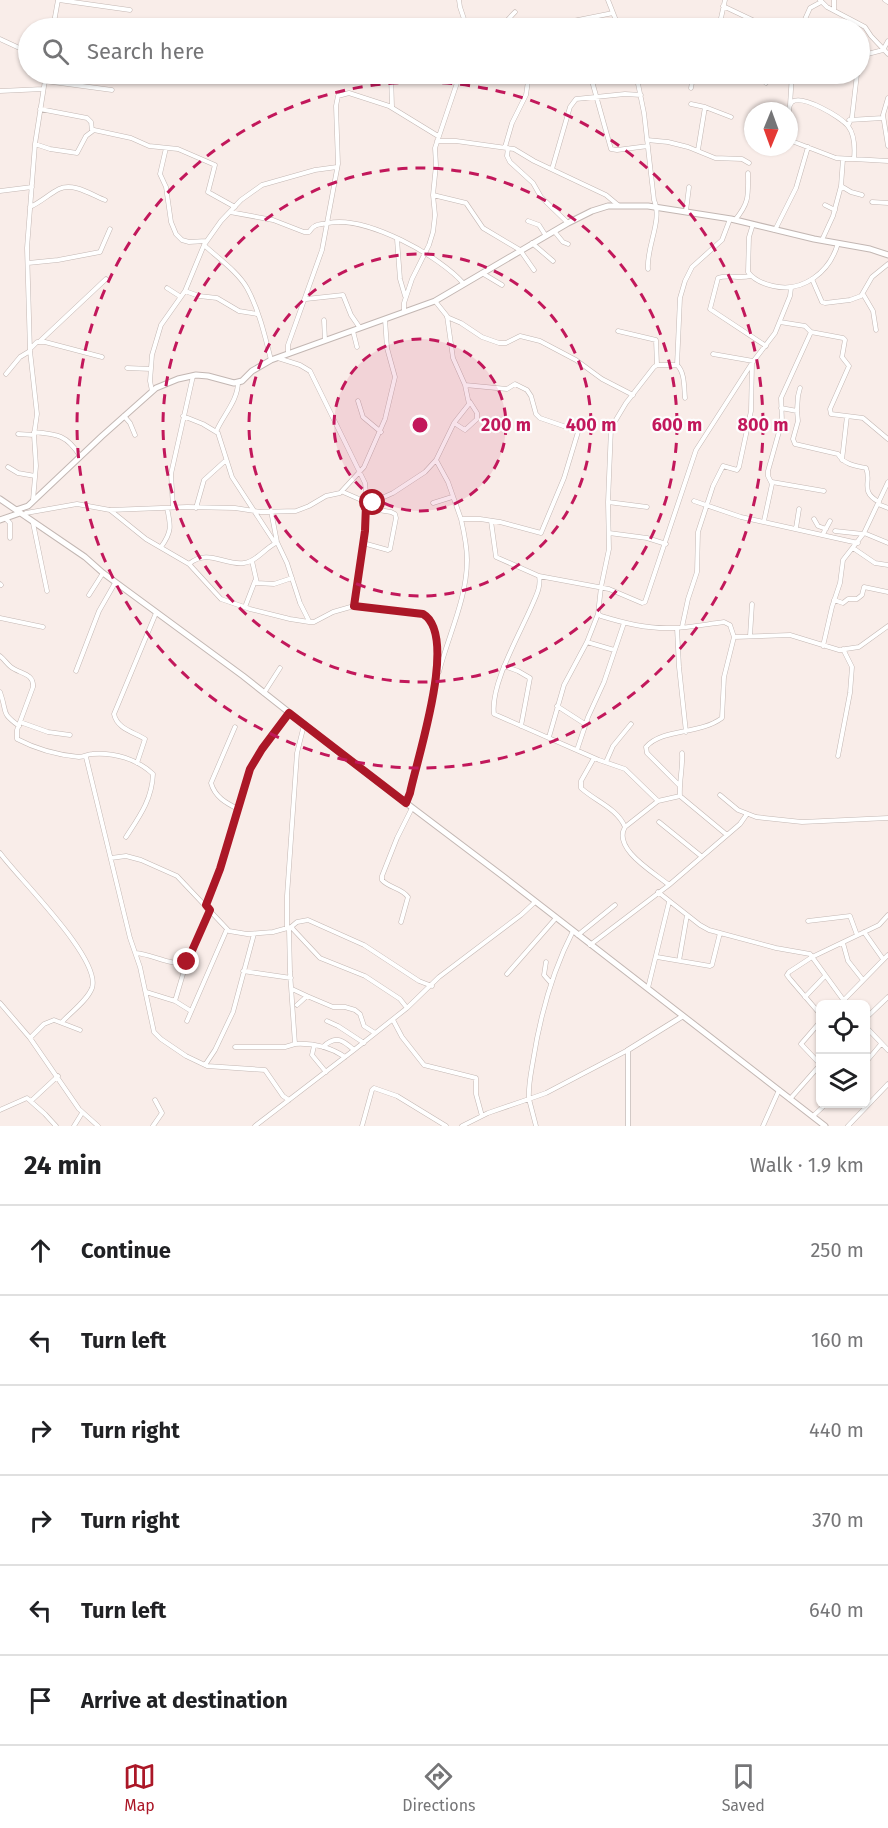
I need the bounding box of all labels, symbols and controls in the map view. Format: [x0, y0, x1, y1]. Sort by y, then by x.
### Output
search box [18, 18, 870, 84]
icon: search [39, 35, 72, 68]
text: Search here [87, 38, 205, 65]
north arrow [744, 102, 798, 156]
text: 200 m [481, 414, 531, 436]
text: 400 m [566, 414, 616, 436]
text: 600 m [652, 414, 702, 436]
text: 800 m [738, 414, 789, 436]
centre of rings [410, 415, 430, 435]
route start [359, 489, 385, 515]
route end [173, 948, 199, 974]
map controls [816, 1000, 870, 1108]
button: locate [816, 1000, 870, 1054]
button: layers [816, 1054, 870, 1108]
text: 24 min [24, 1150, 102, 1181]
text: Walk · 1.9 km [750, 1153, 864, 1177]
icon: ahead [24, 1234, 57, 1267]
text: Continue [81, 1237, 171, 1264]
text: 250 m [810, 1238, 864, 1262]
icon: left [24, 1324, 57, 1357]
text: Turn left [81, 1327, 166, 1354]
text: 160 m [811, 1328, 864, 1352]
icon: right [24, 1414, 57, 1447]
text: Turn right [81, 1417, 180, 1444]
text: 440 m [809, 1418, 864, 1442]
icon: right [24, 1504, 57, 1537]
text: Turn right [81, 1507, 180, 1534]
text: 370 m [812, 1508, 864, 1532]
icon: left [24, 1594, 57, 1627]
text: Turn left [81, 1597, 166, 1624]
text: 640 m [809, 1598, 864, 1622]
icon: arrive [24, 1684, 57, 1717]
text: Arrive at destination [81, 1687, 288, 1714]
tab: Map [123, 1760, 156, 1815]
tab: Directions [402, 1760, 476, 1815]
tab: Saved [722, 1760, 765, 1815]

